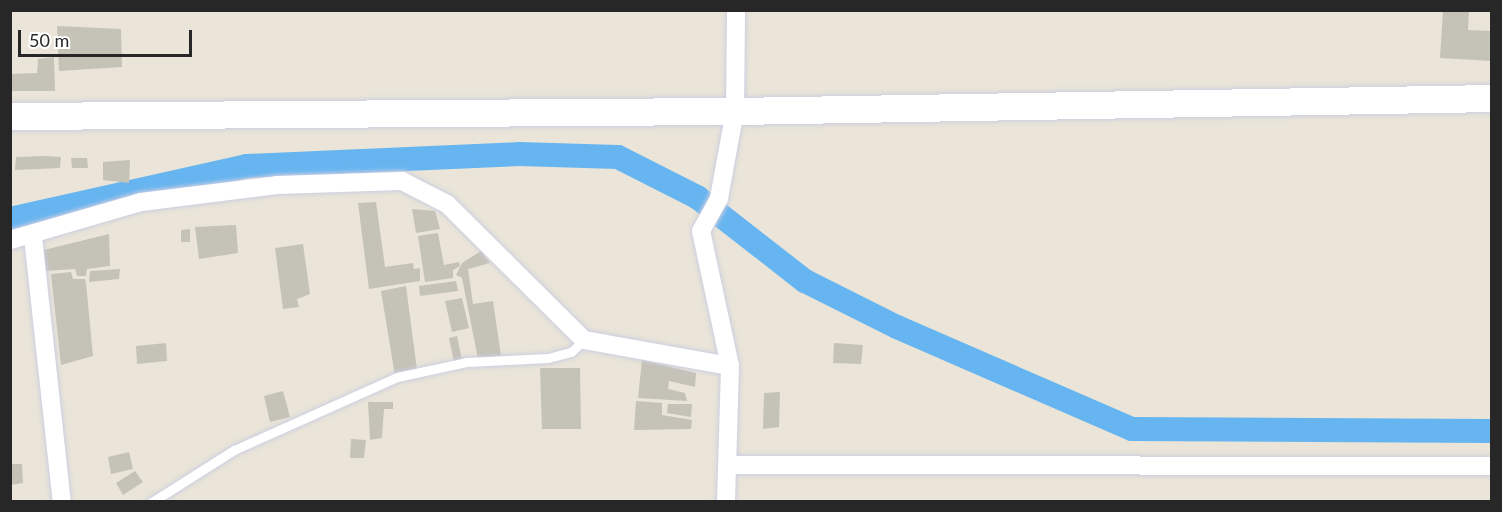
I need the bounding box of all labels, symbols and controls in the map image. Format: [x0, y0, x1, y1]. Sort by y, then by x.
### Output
scale bar [21, 18, 195, 56]
text: 50 m [29, 29, 69, 51]

